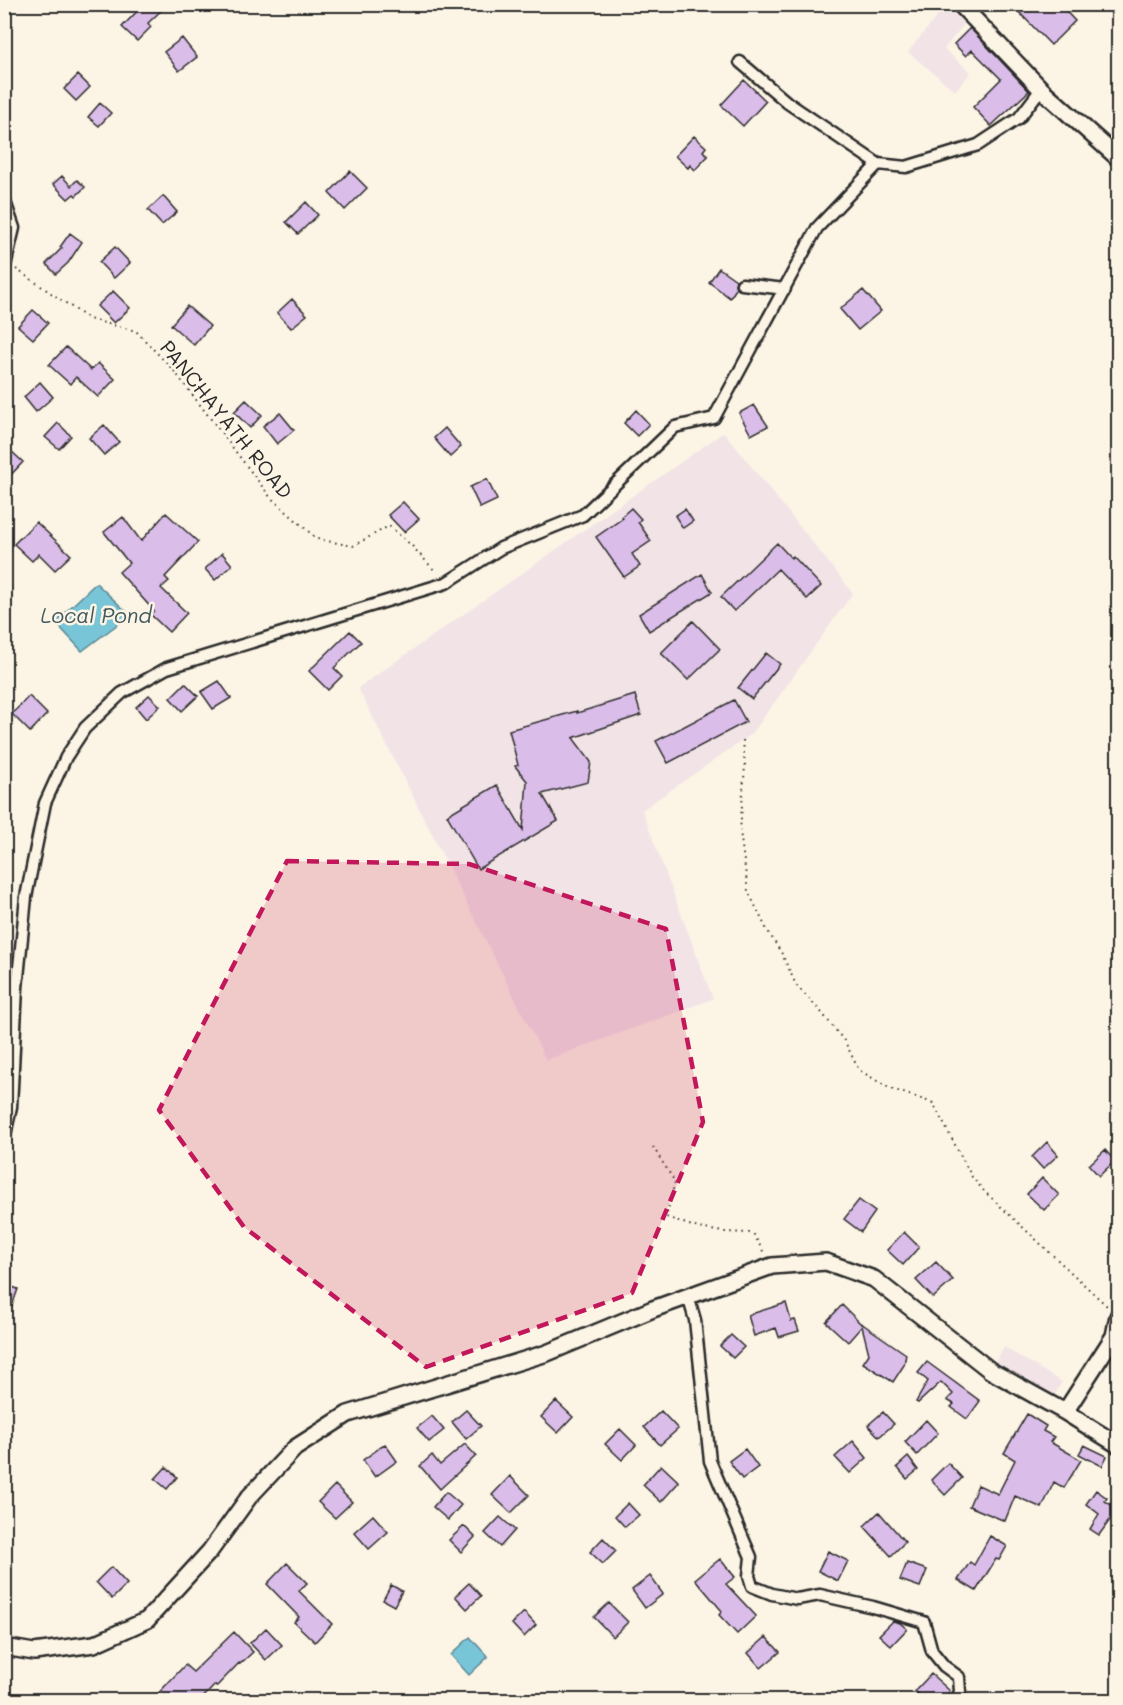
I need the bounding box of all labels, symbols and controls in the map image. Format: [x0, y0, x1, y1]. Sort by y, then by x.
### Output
street label: PANCHAYATH ROAD [155, 334, 299, 504]
water label: Local Pond [40, 601, 153, 628]

